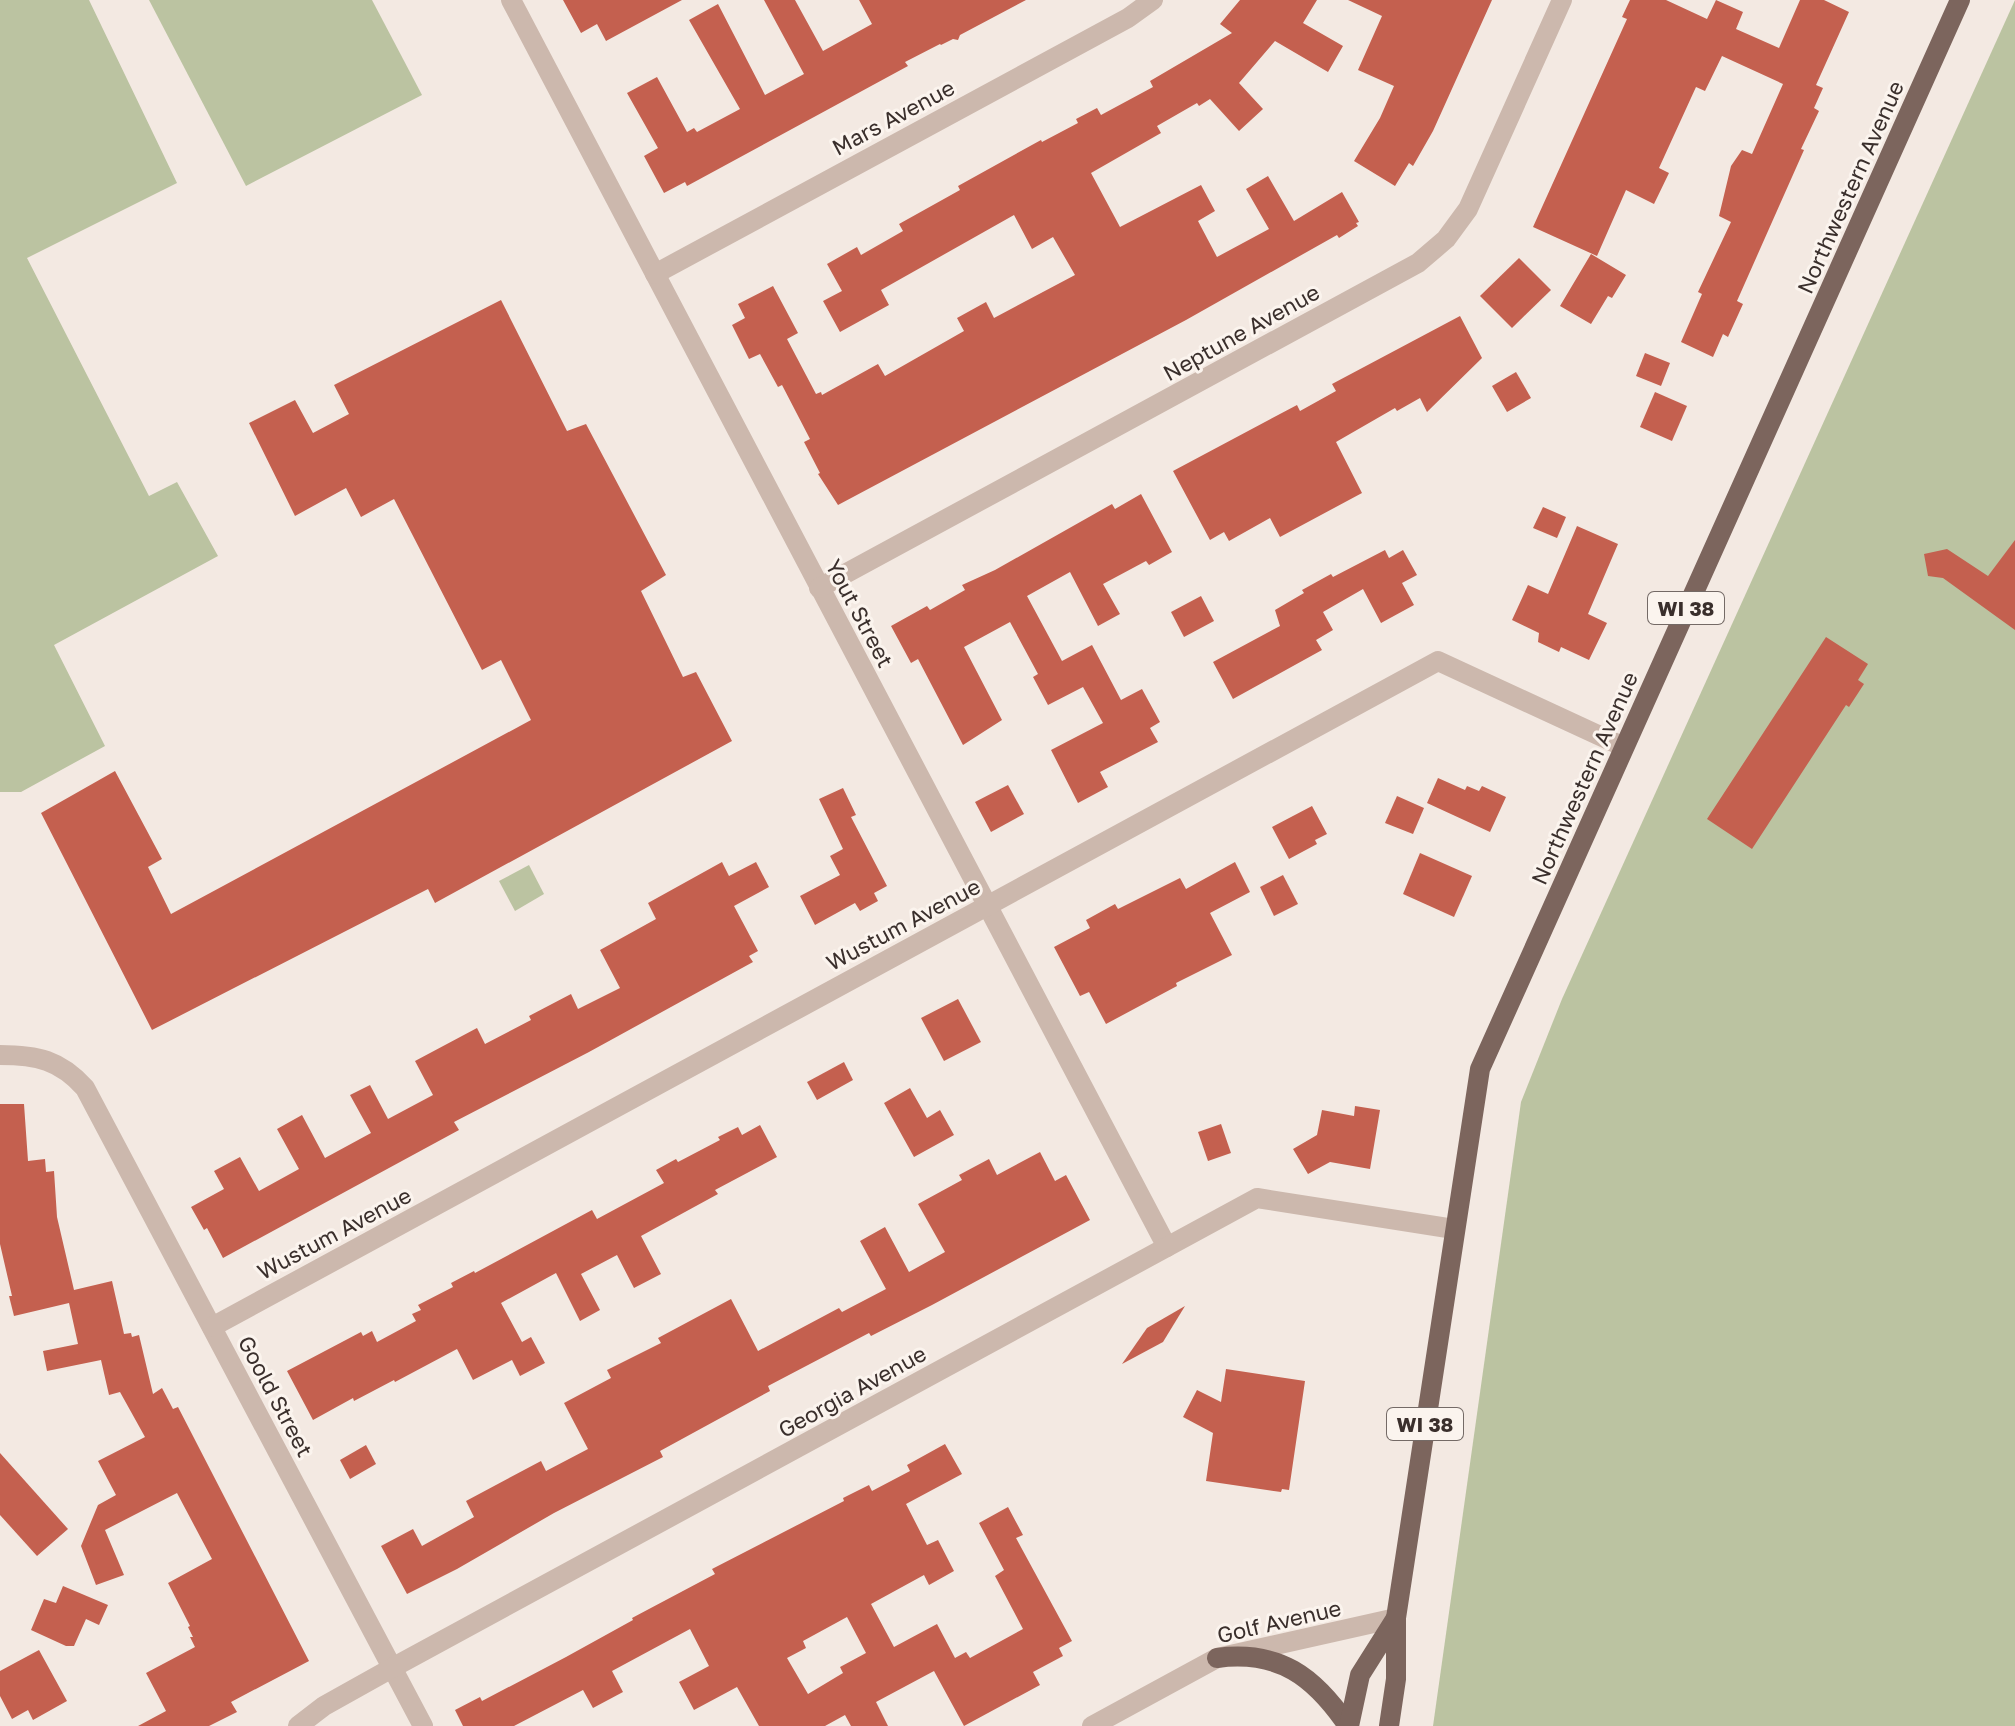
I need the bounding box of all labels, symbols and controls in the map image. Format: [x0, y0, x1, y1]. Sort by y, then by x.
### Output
street label: Mars Avenue [827, 73, 959, 161]
street label: Northwestern Avenue [1791, 76, 1909, 298]
street label: Neptune Avenue [1158, 278, 1324, 386]
street label: Yout Street [820, 554, 900, 672]
road number: WI 38 [1648, 592, 1724, 624]
street label: Northwestern Avenue [1525, 667, 1643, 889]
street label: Wustum Avenue [821, 872, 985, 976]
street label: Wustum Avenue [252, 1181, 416, 1285]
street label: Goold Street [233, 1331, 319, 1461]
street label: Georgia Avenue [773, 1339, 931, 1443]
road number: WI 38 [1387, 1408, 1463, 1440]
street label: Golf Avenue [1214, 1594, 1344, 1648]

